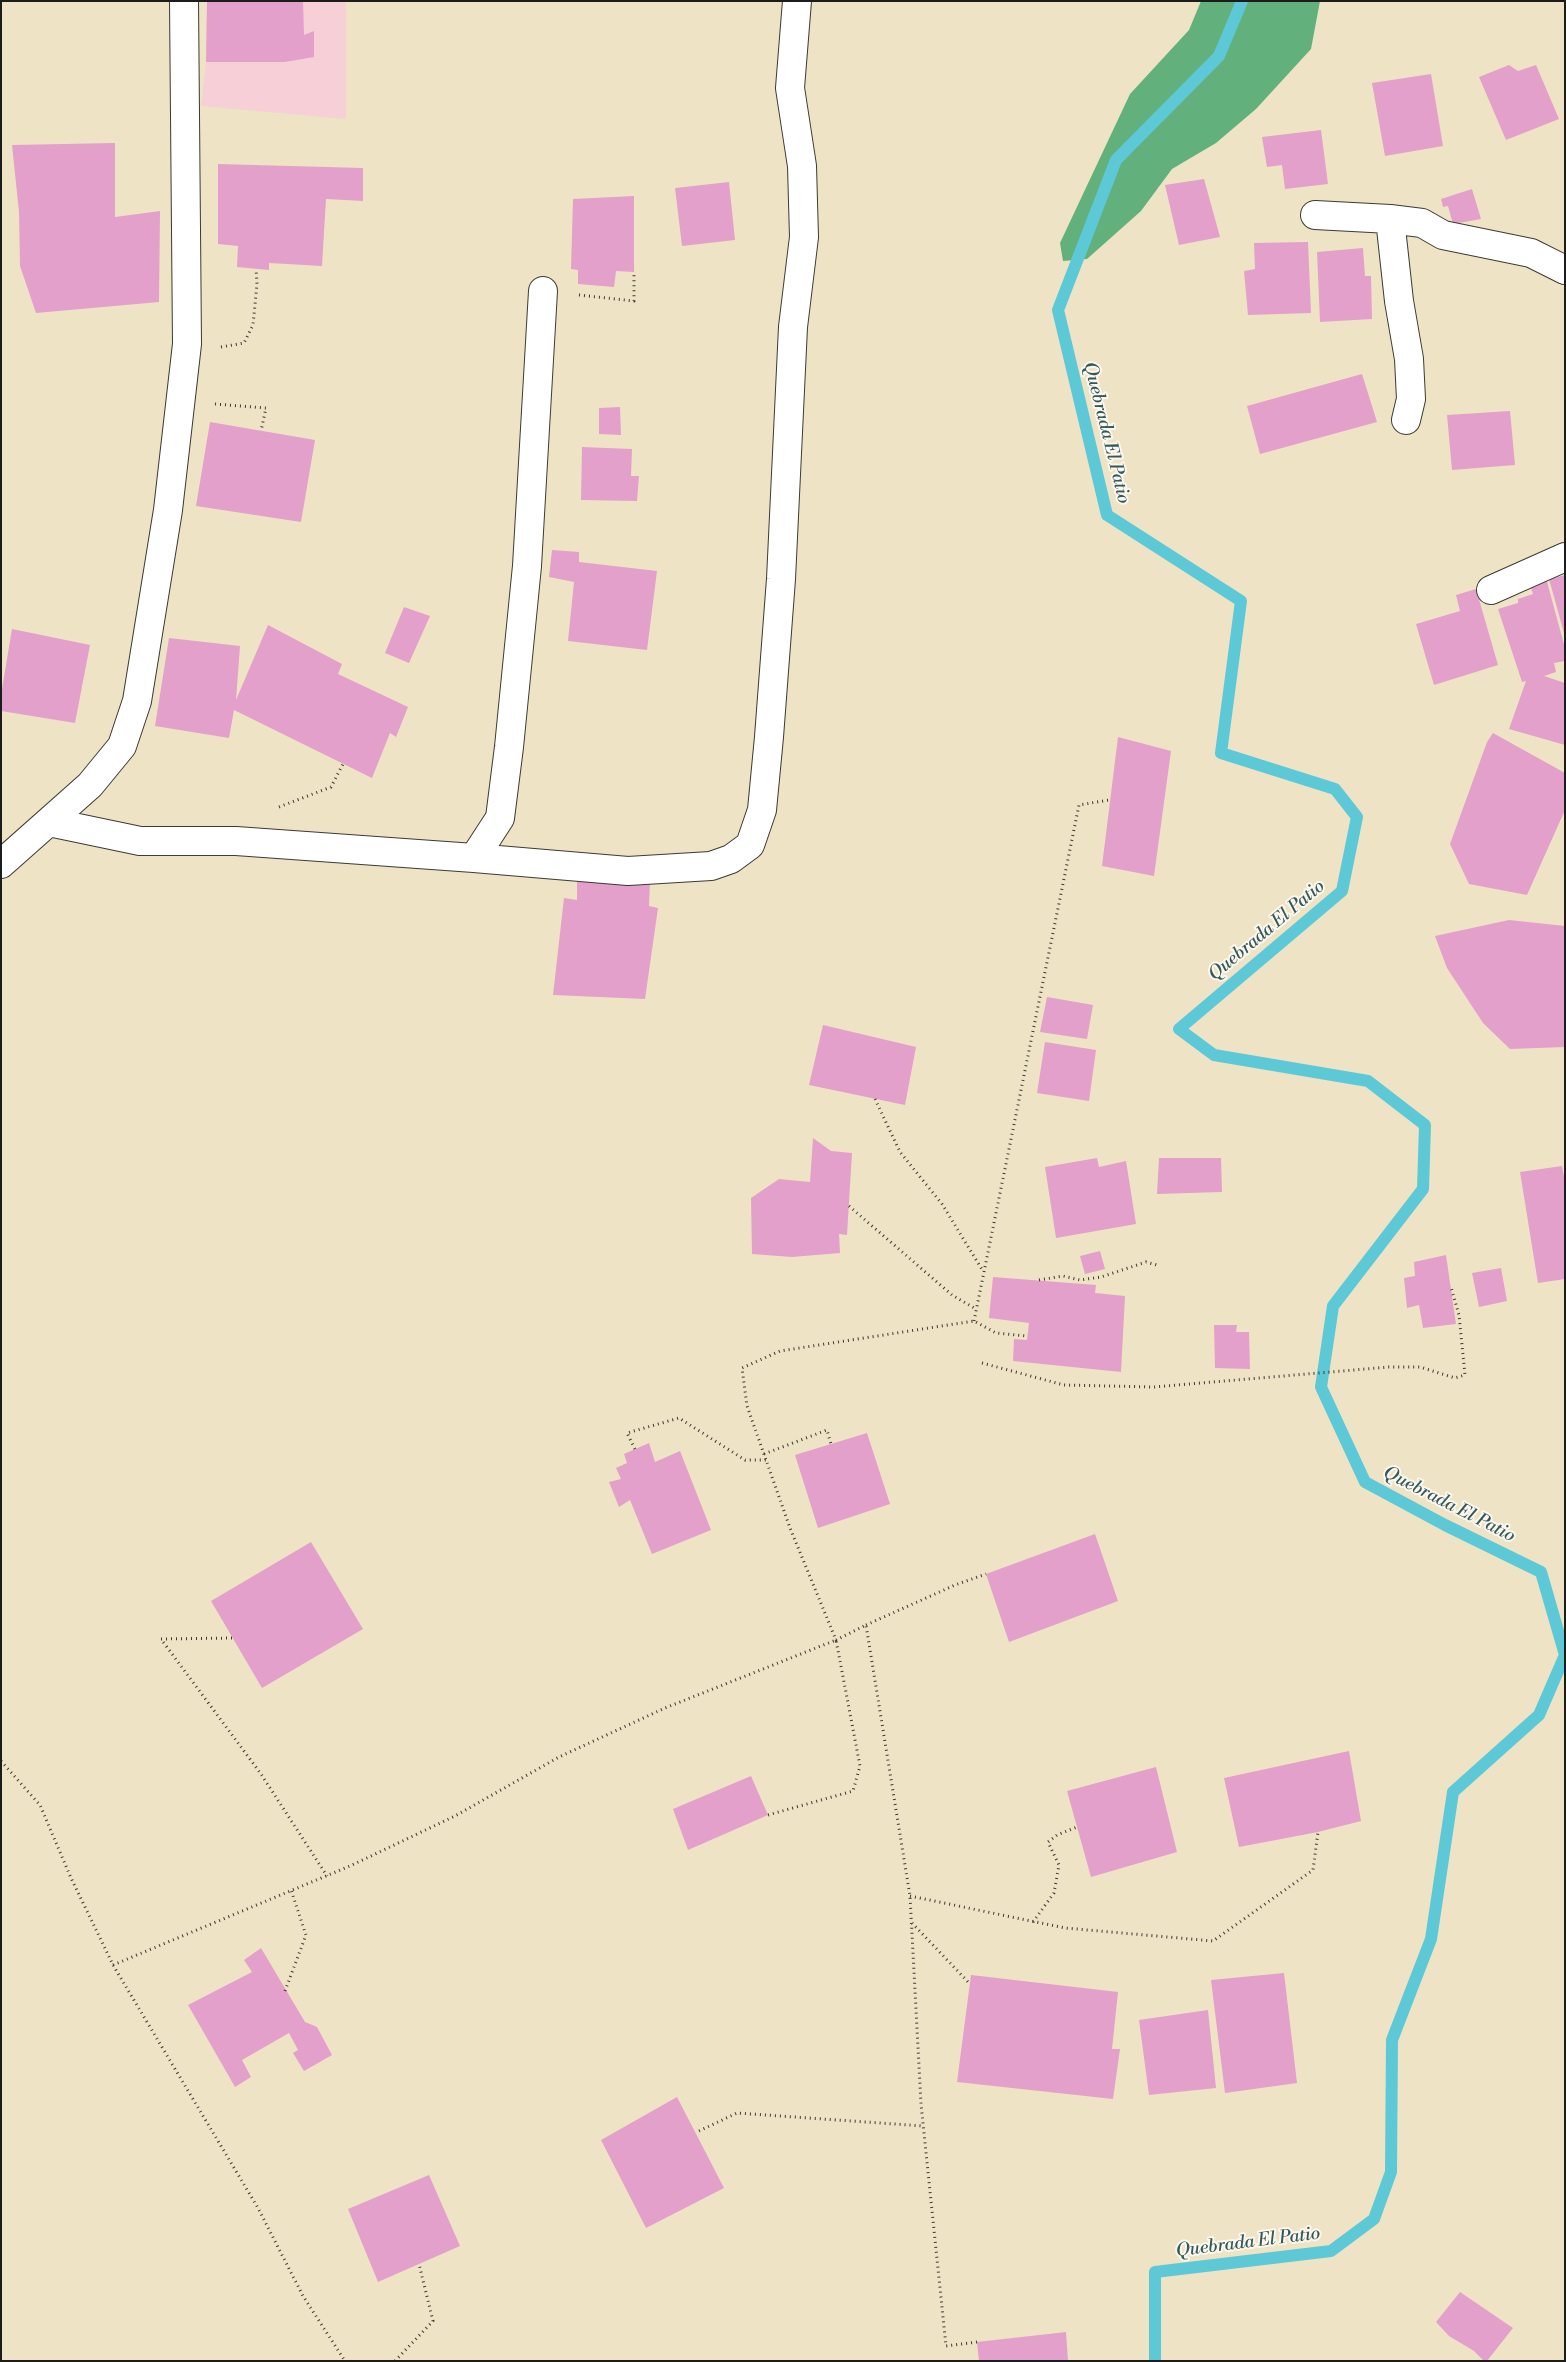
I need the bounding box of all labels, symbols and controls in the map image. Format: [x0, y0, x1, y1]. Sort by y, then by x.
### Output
water label: Quebrada El Patio [1078, 360, 1134, 506]
water label: Quebrada El Patio [1204, 876, 1330, 986]
water label: Quebrada El Patio [1379, 1462, 1519, 1548]
water label: Quebrada El Patio [1175, 2223, 1321, 2263]

